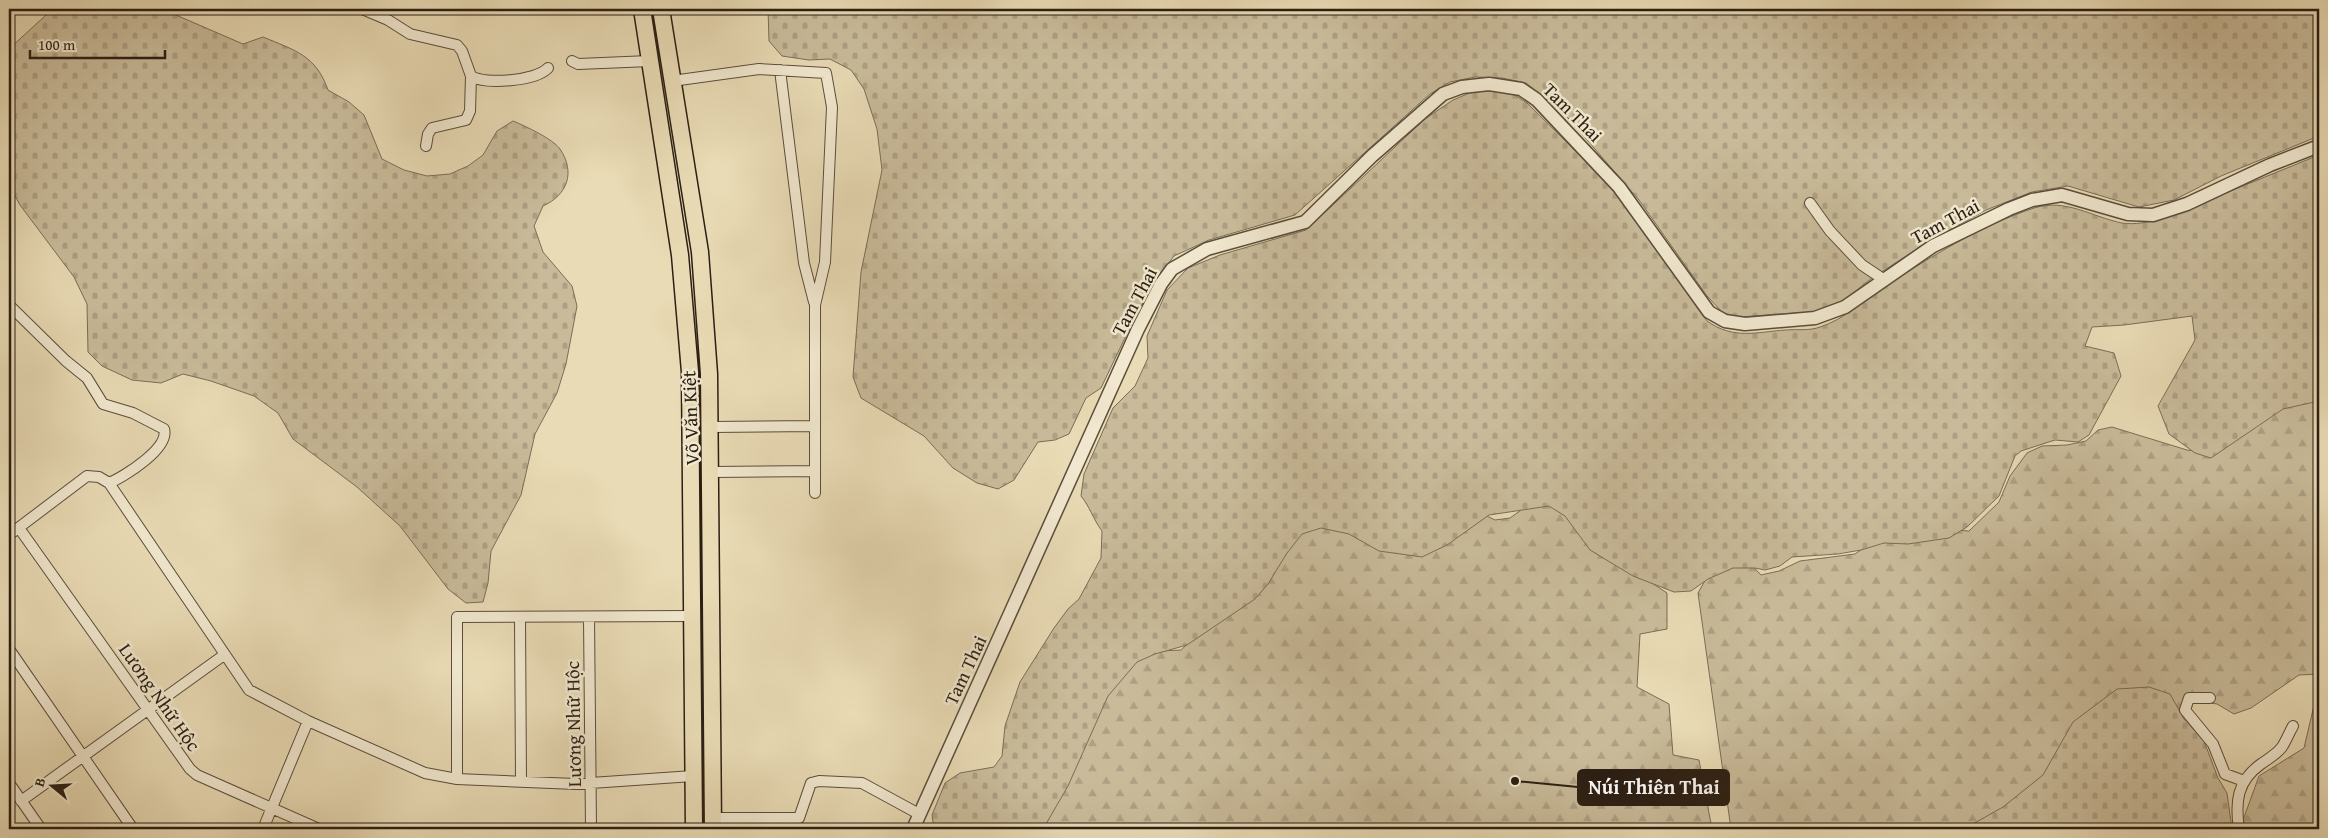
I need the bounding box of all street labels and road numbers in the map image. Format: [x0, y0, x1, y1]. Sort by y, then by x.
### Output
street label: Tam Thai [1537, 76, 1609, 148]
street label: Tam Thai [1906, 191, 1984, 251]
street label: Tam Thai [1104, 262, 1164, 340]
street label: Võ Văn Kiệt [674, 370, 706, 466]
street label: Tam Thai [937, 630, 993, 710]
street label: Lương Nhữ Hộc [112, 637, 208, 757]
street label: Lương Nhữ Hộc [558, 661, 588, 787]

